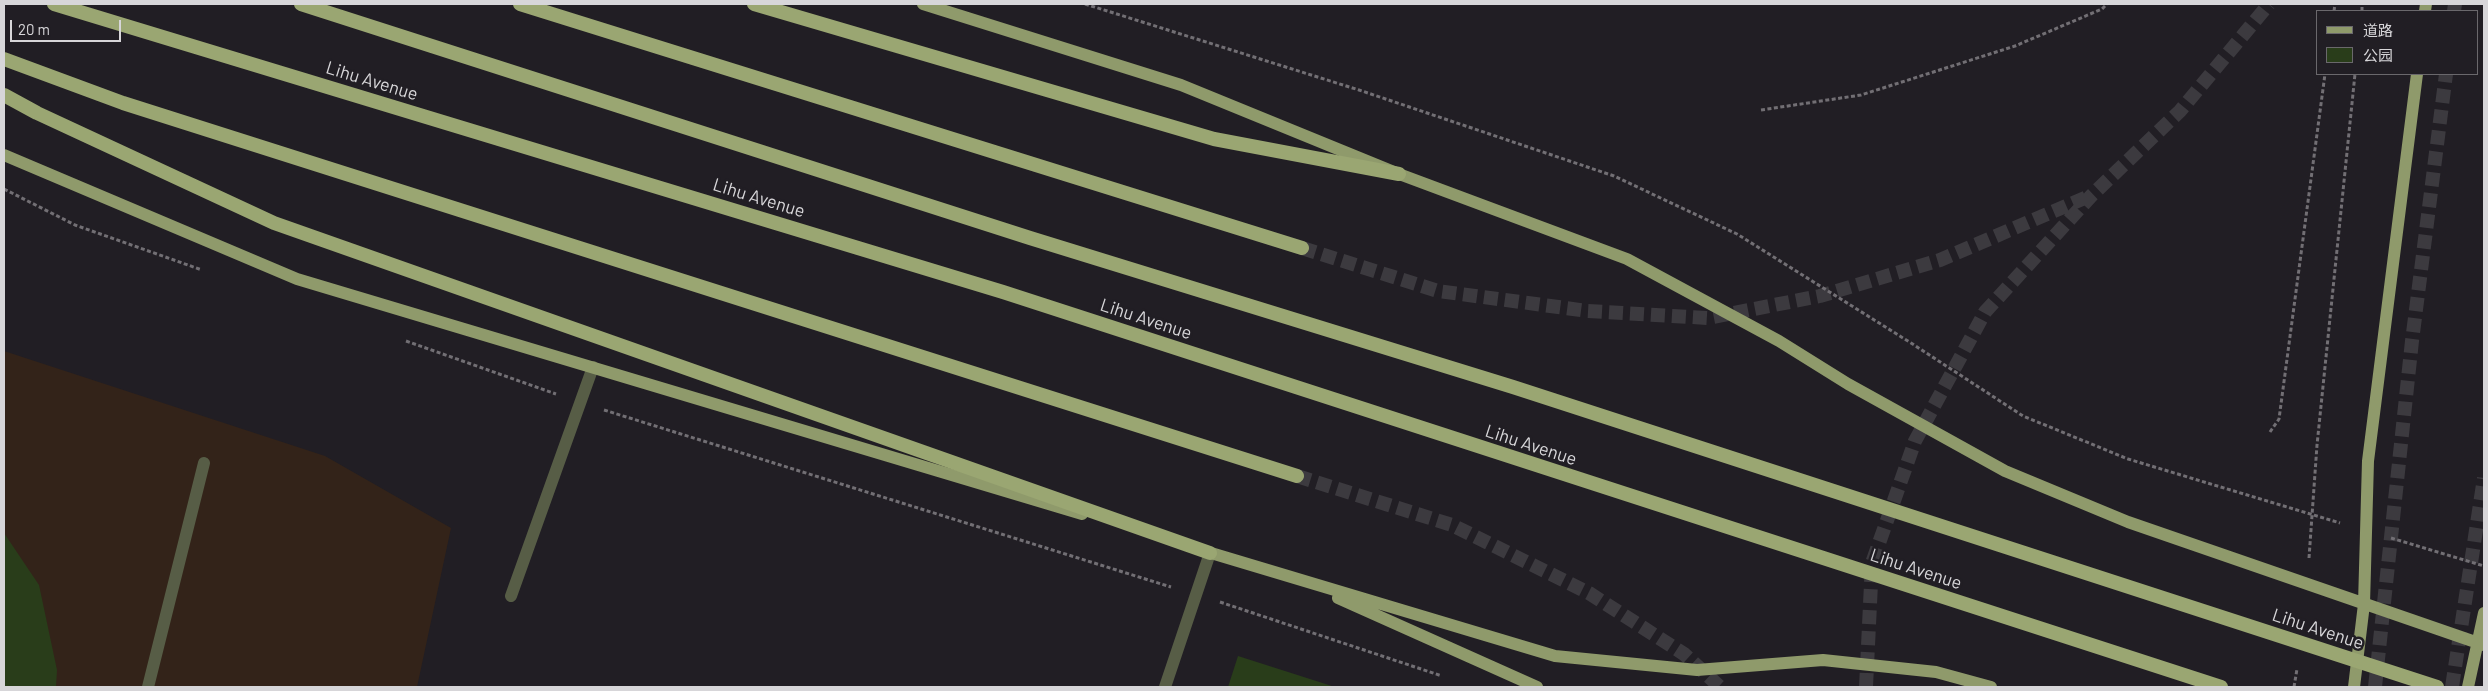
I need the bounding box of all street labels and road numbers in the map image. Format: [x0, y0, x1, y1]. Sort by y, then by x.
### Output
street label: Lihu Avenue [323, 57, 421, 105]
street label: Lihu Avenue [710, 174, 808, 222]
street label: Lihu Avenue [1098, 294, 1194, 344]
street label: Lihu Avenue [1483, 420, 1579, 470]
street label: Lihu Avenue [1868, 544, 1964, 594]
street label: Lihu Avenue [2270, 604, 2366, 654]

